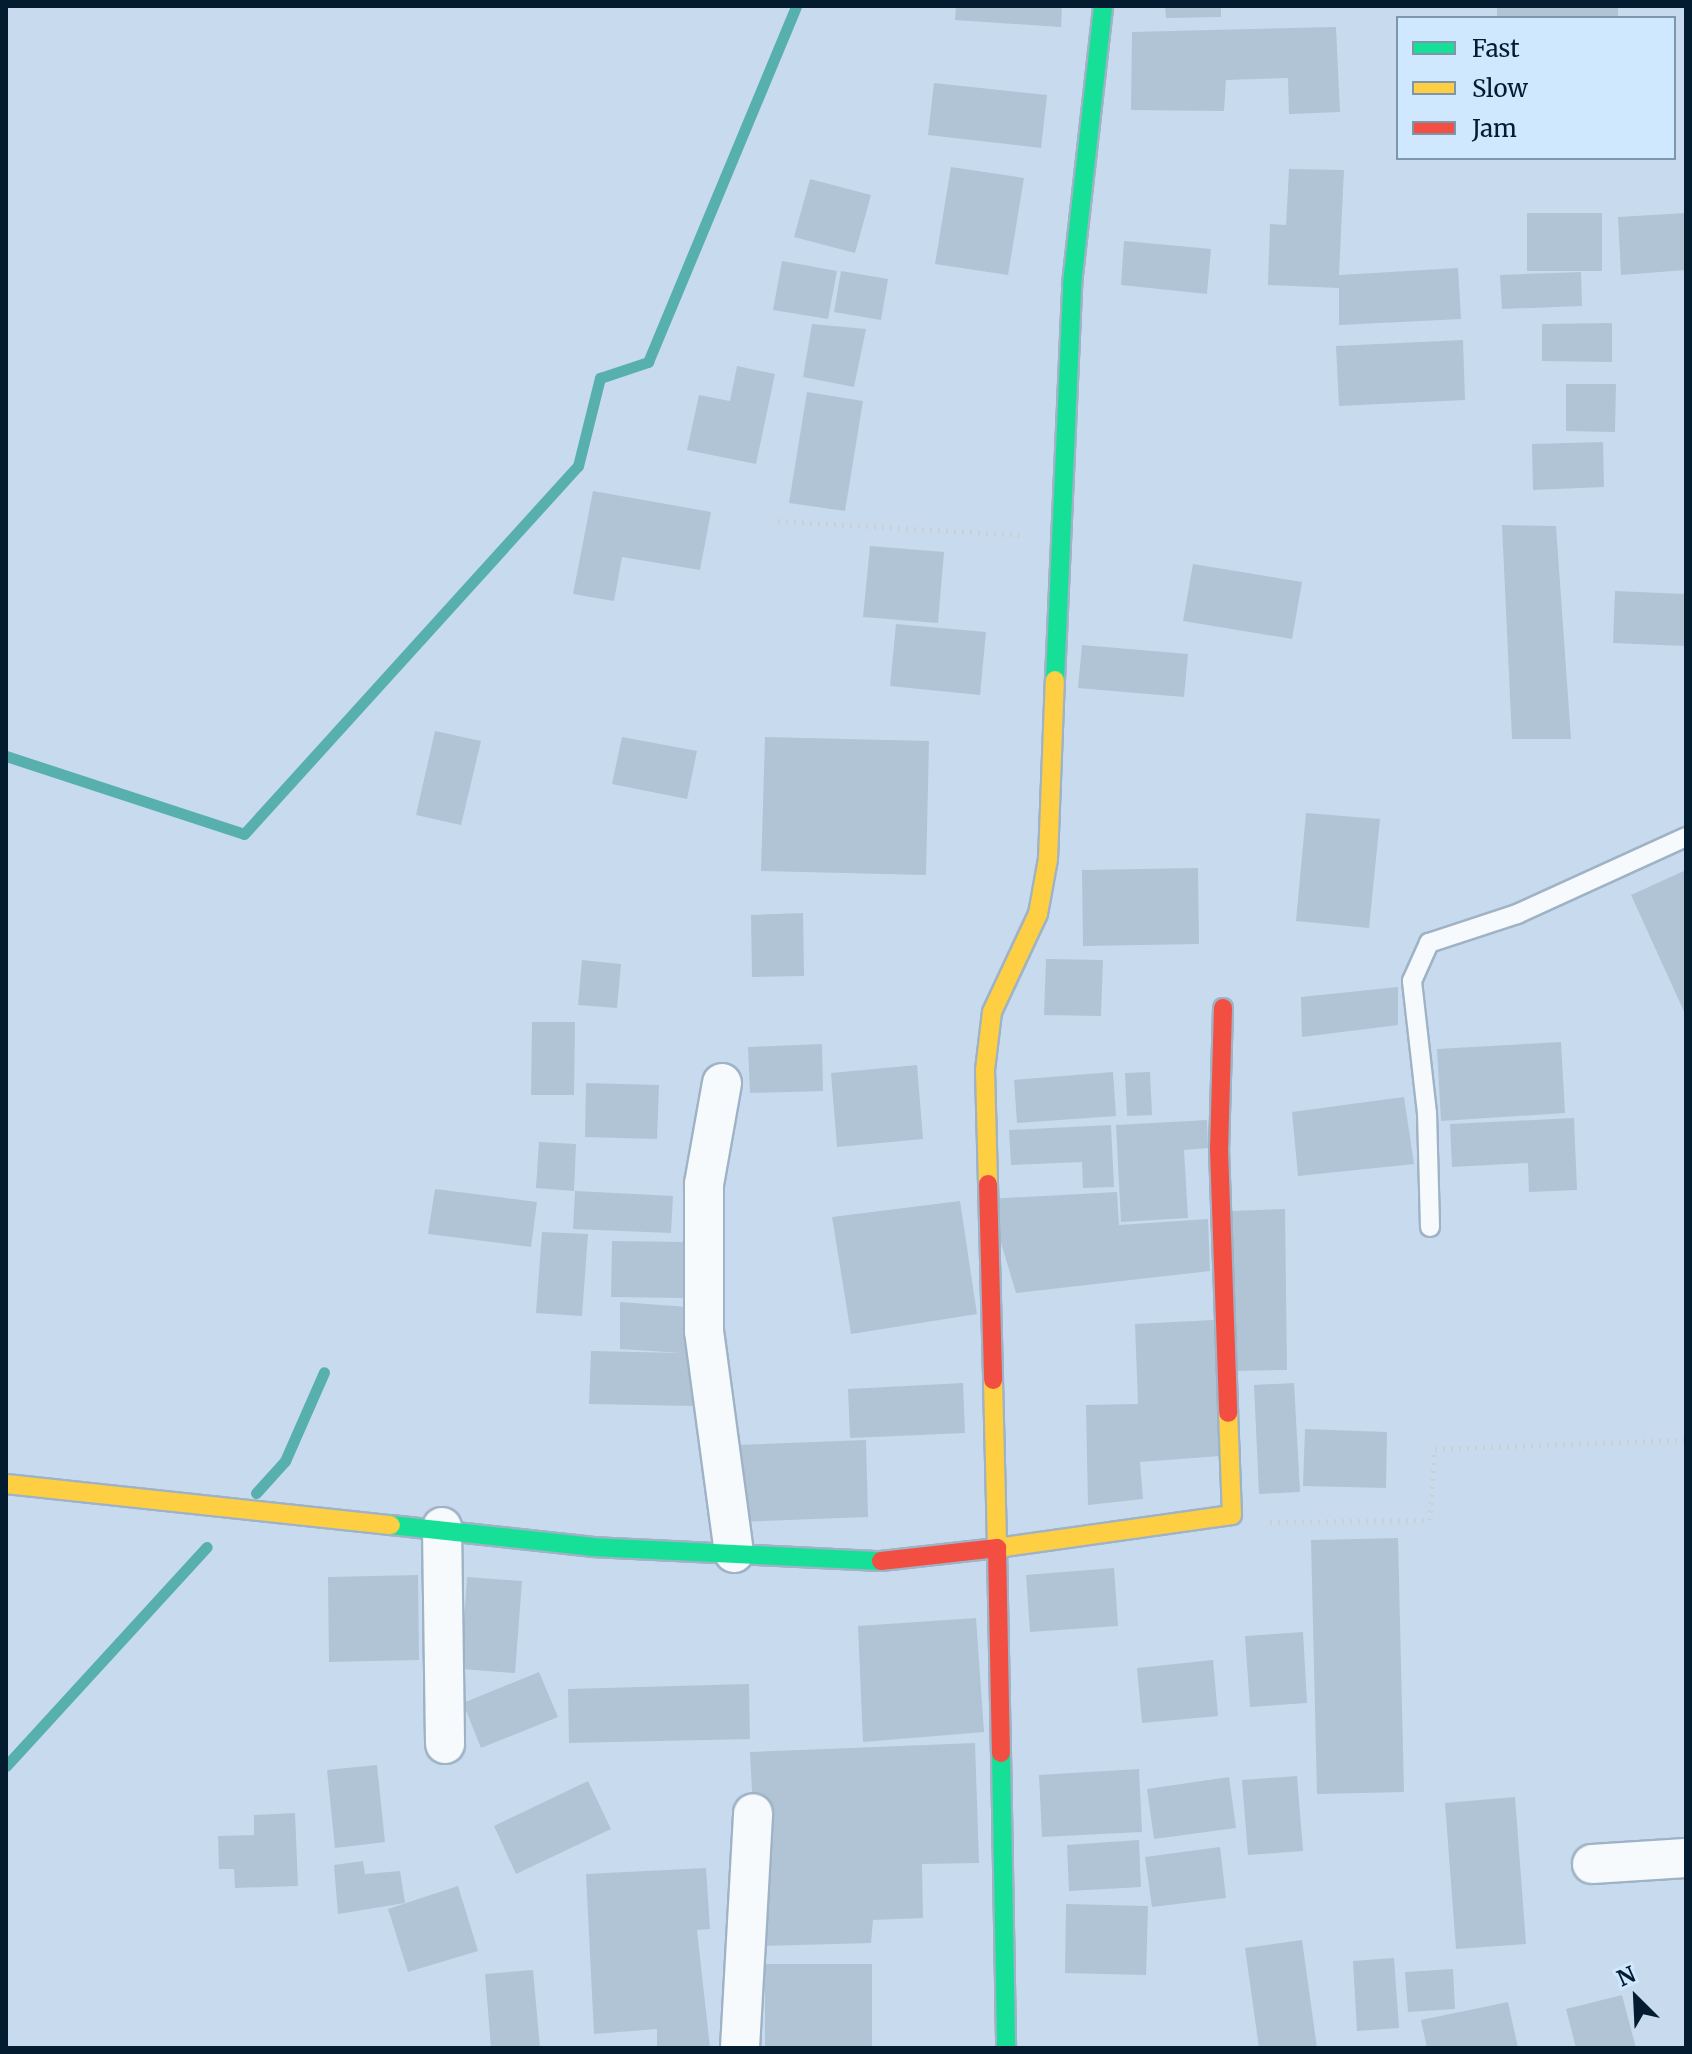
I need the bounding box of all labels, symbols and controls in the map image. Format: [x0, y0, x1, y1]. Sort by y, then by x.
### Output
legend [1396, 16, 1676, 160]
text: Fast [1472, 33, 1520, 64]
text: Slow [1472, 73, 1528, 104]
text: Jam [1472, 113, 1517, 144]
north arrow [1596, 1958, 1676, 2038]
text: N [1613, 1960, 1640, 1992]

